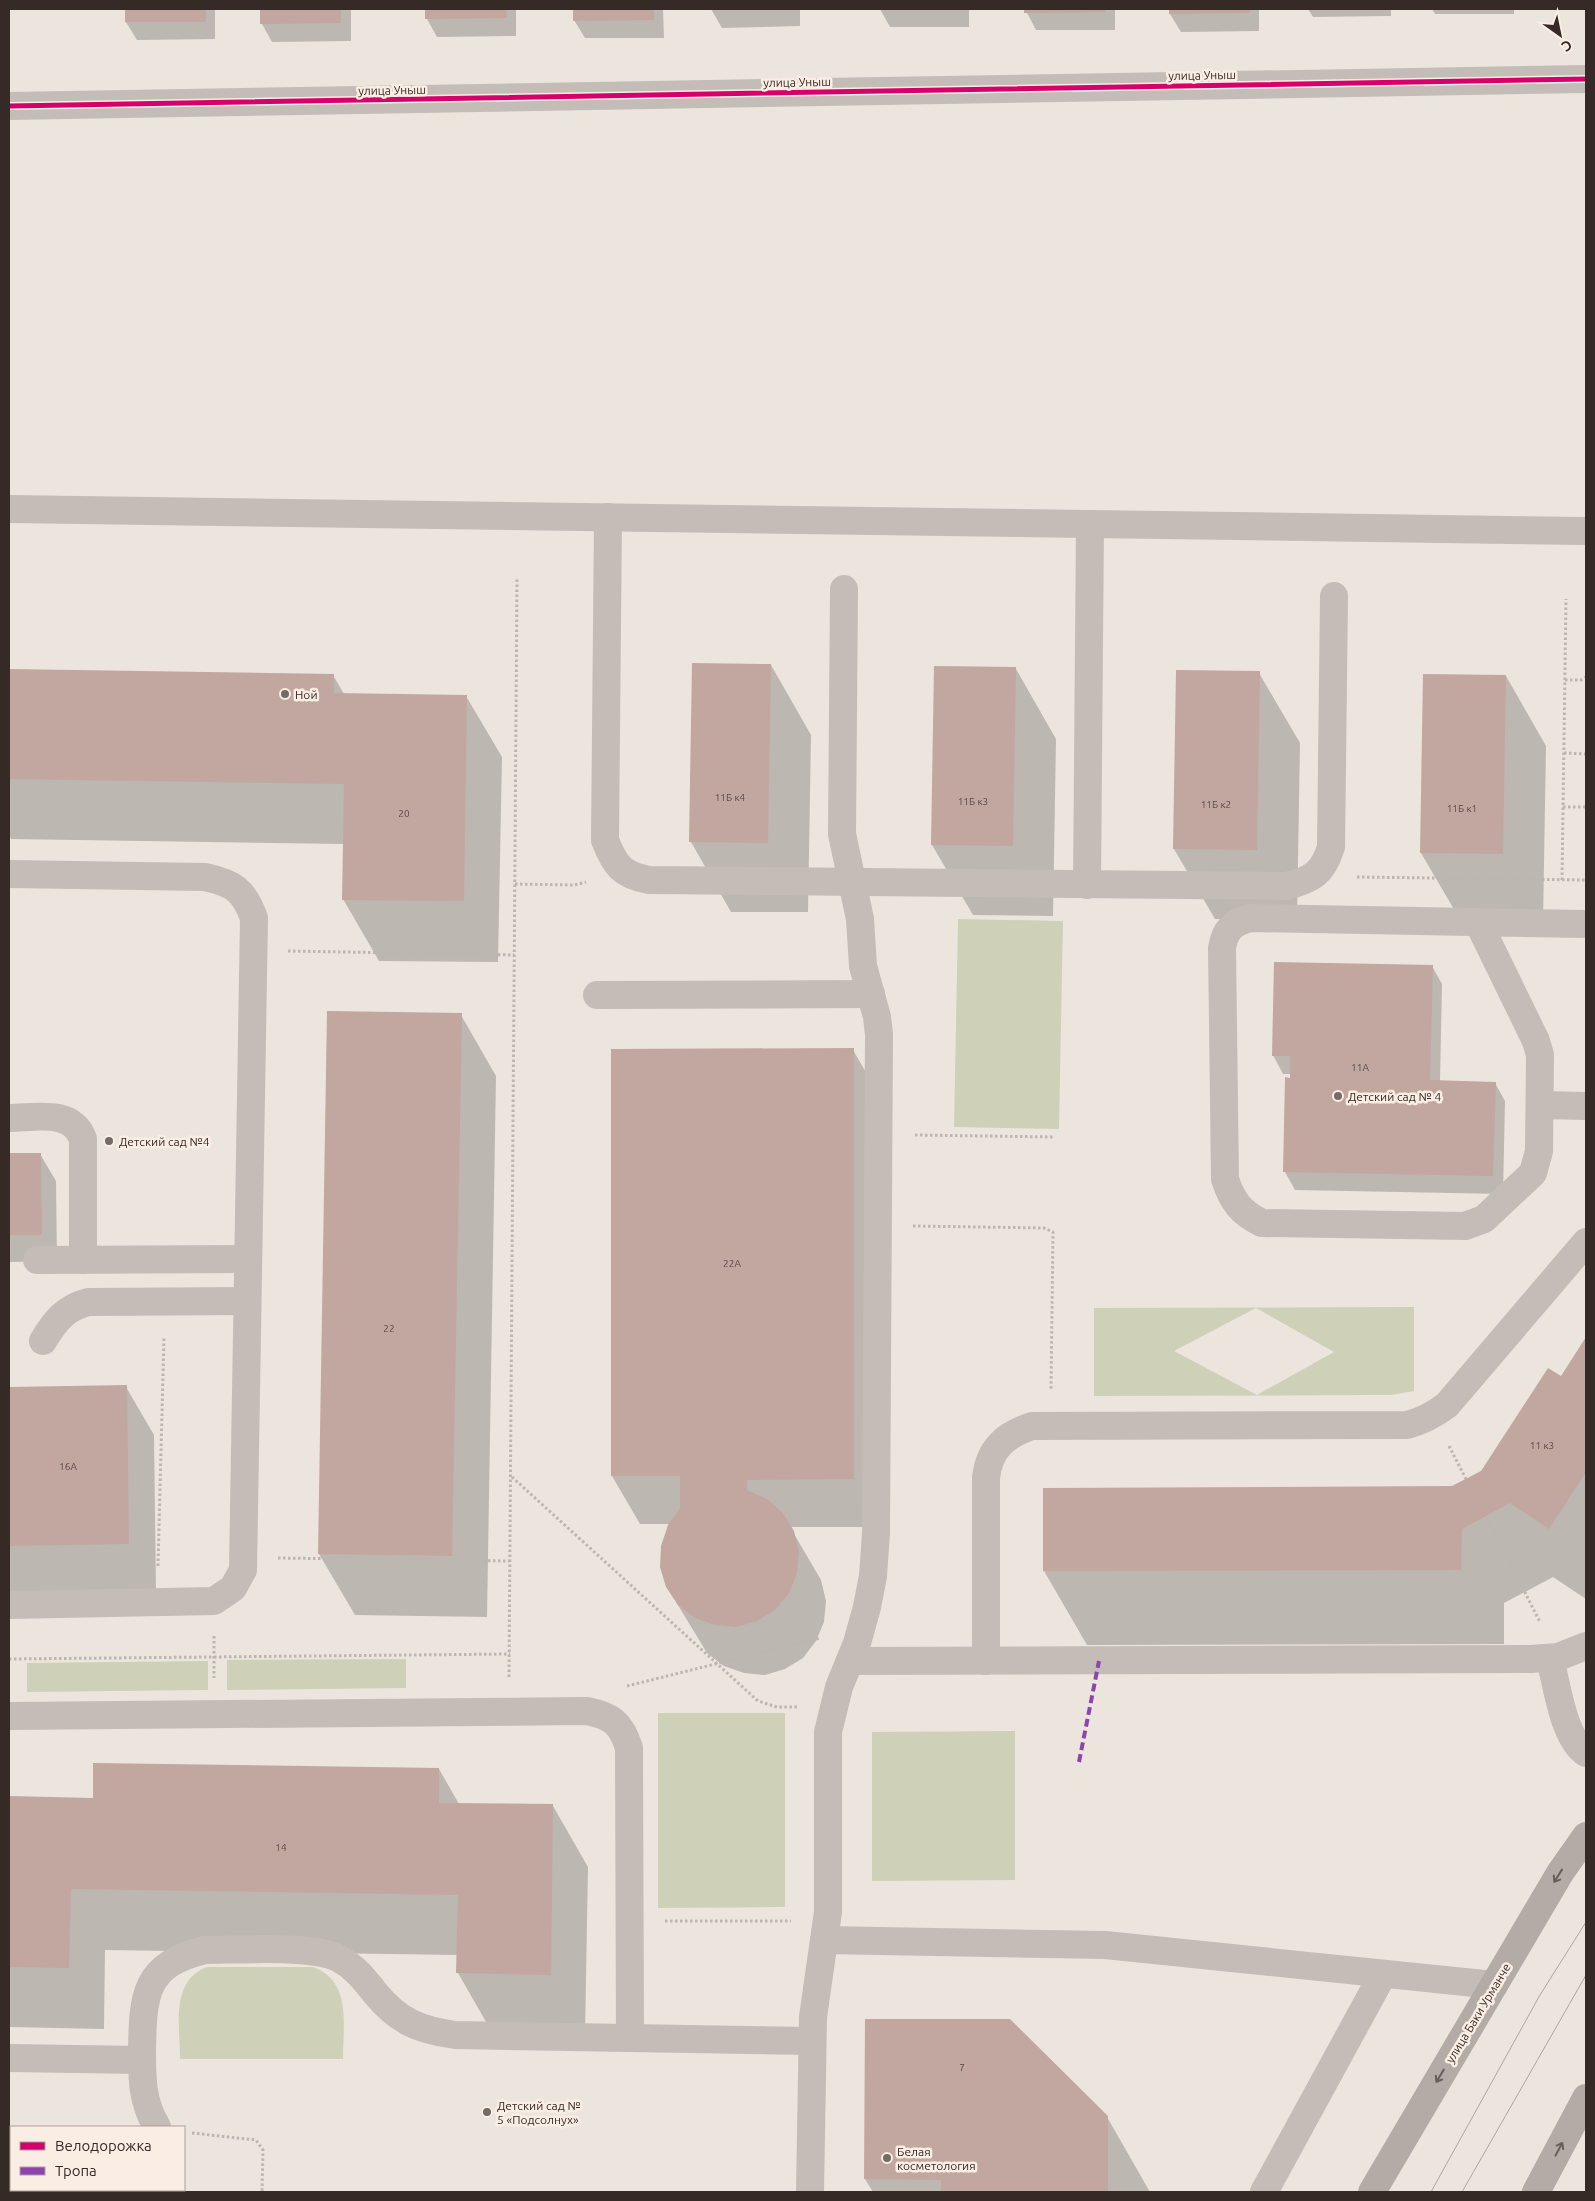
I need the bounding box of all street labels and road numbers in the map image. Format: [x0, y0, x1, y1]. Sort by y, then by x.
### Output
street label: улица Уныш [1168, 68, 1236, 82]
street label: улица Уныш [763, 75, 831, 89]
street label: улица Уныш [358, 83, 426, 97]
street label: улица Баки Урманче [1443, 1961, 1513, 2065]

